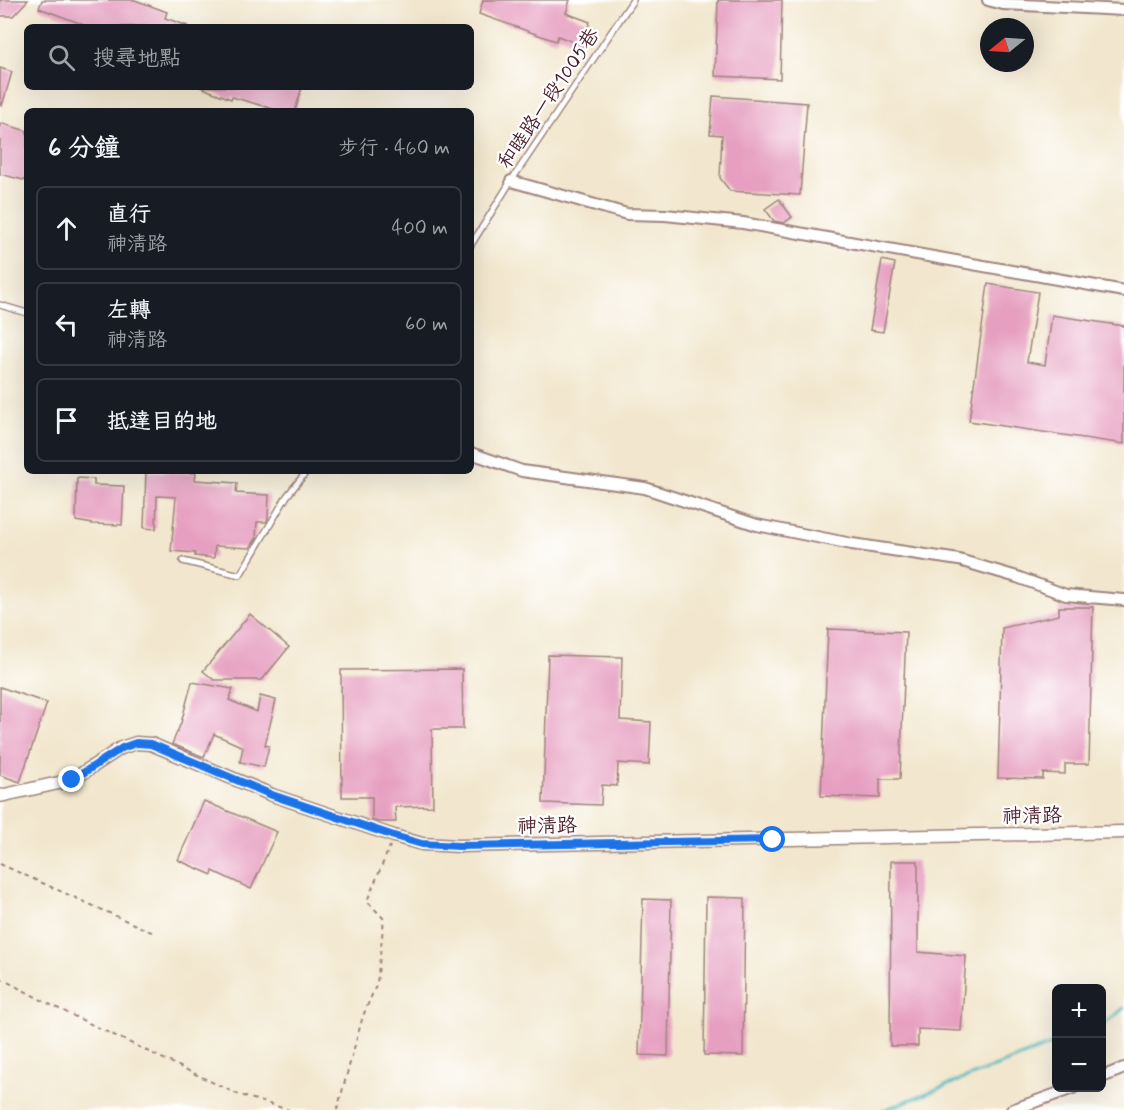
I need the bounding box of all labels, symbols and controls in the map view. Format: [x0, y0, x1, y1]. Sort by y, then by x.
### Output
north arrow [980, 18, 1034, 72]
street label: 和睦路一段1005巷 [492, 22, 607, 175]
search box [24, 24, 474, 90]
icon: search [45, 41, 78, 74]
text: 搜尋地點 [93, 45, 181, 73]
text: 6 分鐘 [48, 132, 120, 166]
text: 步行 · 460 m [339, 135, 450, 162]
text: 直行 [107, 201, 151, 229]
icon: ahead [50, 212, 83, 245]
text: 400 m [392, 215, 448, 242]
text: 神清路 [107, 231, 167, 258]
text: 左轉 [107, 297, 151, 325]
icon: left [50, 308, 83, 341]
text: 60 m [405, 311, 448, 338]
text: 神清路 [107, 327, 167, 354]
icon: arrive [50, 404, 83, 437]
text: 抵達目的地 [107, 408, 217, 436]
route end [58, 766, 84, 792]
street label: 神清路 [1002, 802, 1063, 831]
street label: 神清路 [517, 812, 578, 841]
route start [759, 826, 785, 852]
map controls [1052, 984, 1106, 1092]
button: + [1052, 984, 1106, 1038]
button: − [1052, 1038, 1106, 1092]

